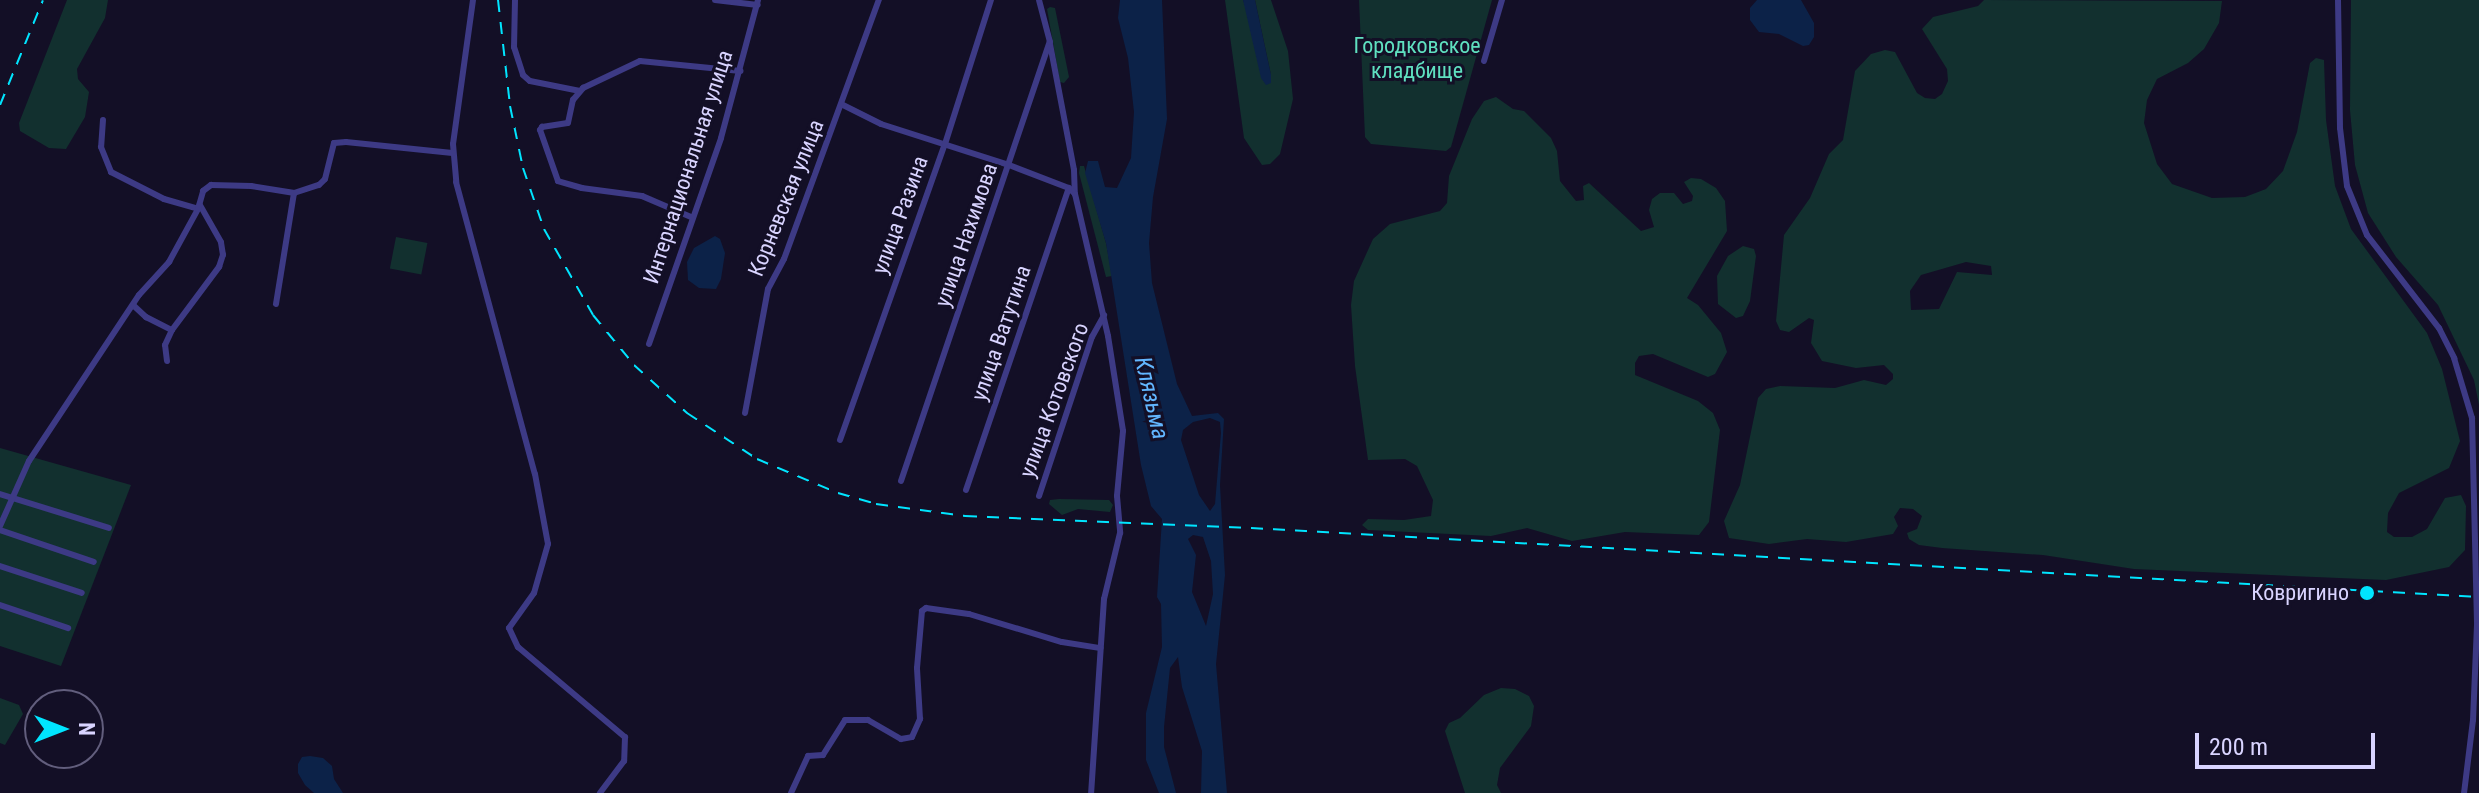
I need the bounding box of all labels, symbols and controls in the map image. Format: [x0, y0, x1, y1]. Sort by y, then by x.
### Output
park label: Городковское кладбище [1353, 32, 1481, 84]
street label: Интернациональная улица [638, 47, 738, 287]
street label: Корневская улица [743, 116, 829, 280]
street label: улица Разина [866, 152, 934, 278]
street label: улица Нахимова [929, 160, 1003, 310]
street label: улица Ватутина [965, 262, 1037, 404]
street label: улица Котовского [1014, 319, 1094, 481]
water label: Клязьма [1128, 354, 1174, 442]
place label: Ковригино [2251, 580, 2349, 606]
marker: Ковригино [2356, 582, 2378, 604]
north arrow [24, 689, 104, 769]
scale bar [2199, 717, 2379, 767]
text: N [74, 722, 99, 736]
text: 200 m [2209, 733, 2268, 761]

